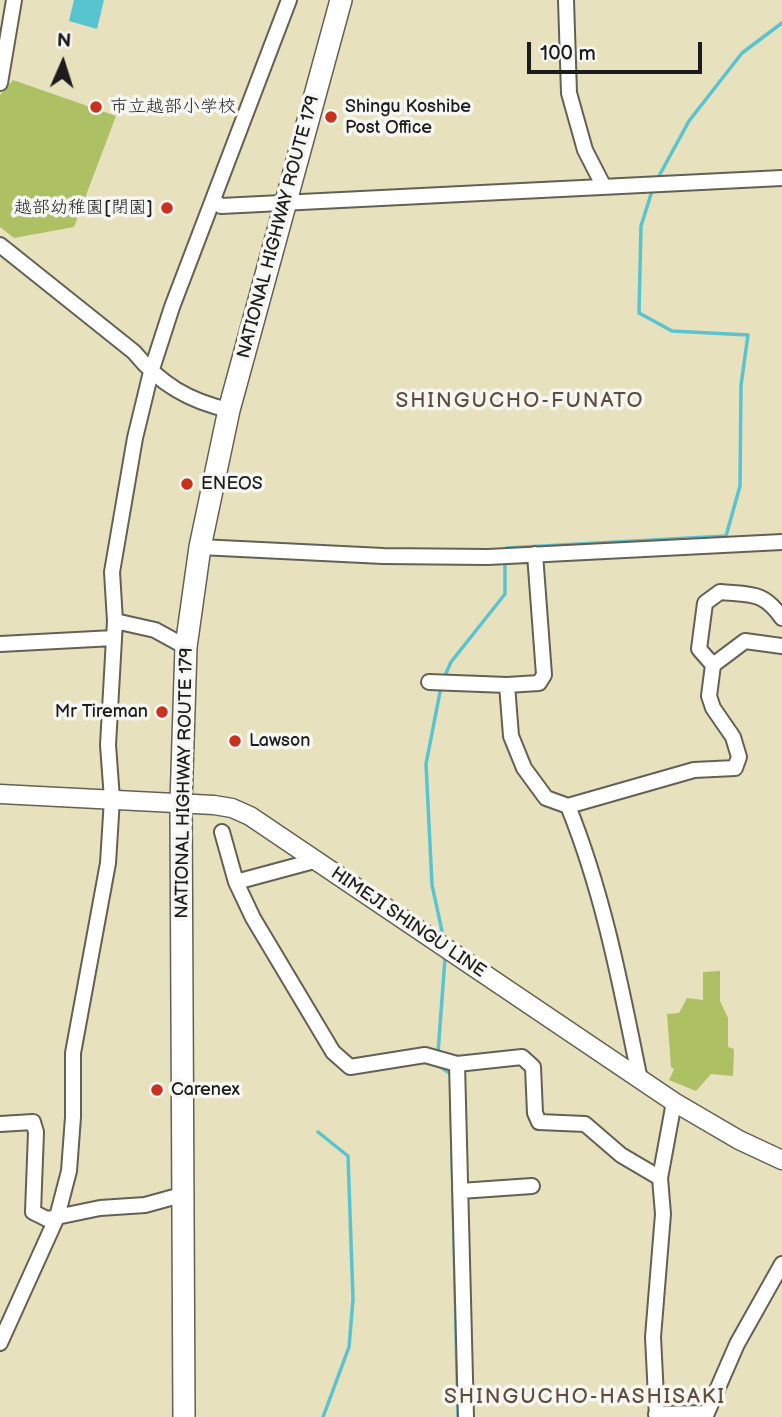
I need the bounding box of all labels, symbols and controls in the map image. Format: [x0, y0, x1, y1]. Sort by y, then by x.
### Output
north arrow [28, 28, 98, 98]
scale bar [530, 28, 705, 72]
text: N [56, 30, 72, 53]
text: 100 m [540, 41, 596, 66]
street label: NATIONAL HIGHWAY ROUTE 179 [233, 93, 325, 361]
place label: 市立越部小学校 [110, 96, 236, 118]
place label: Shingu Koshibe Post Office [345, 96, 471, 138]
marker: 市立越部小学校 [88, 99, 104, 115]
marker: Shingu Koshibe Post Office [323, 109, 339, 125]
place label: 越部幼稚園[閉園] [14, 197, 153, 219]
marker: 越部幼稚園[閉園] [159, 200, 175, 216]
district label: SHINGUCHO-FUNATO [397, 389, 643, 415]
place label: ENEOS [201, 473, 263, 495]
marker: ENEOS [179, 476, 195, 492]
street label: NATIONAL HIGHWAY ROUTE 179 [172, 647, 198, 919]
place label: Mr Tireman [55, 701, 148, 723]
marker: Mr Tireman [154, 704, 170, 720]
place label: Lawson [249, 730, 310, 752]
marker: Lawson [227, 733, 243, 749]
street label: HIMEJI SHINGU LINE [326, 863, 490, 983]
place label: Carenex [171, 1079, 240, 1101]
marker: Carenex [149, 1082, 165, 1098]
district label: SHINGUCHO-HASHISAKI [446, 1385, 724, 1411]

